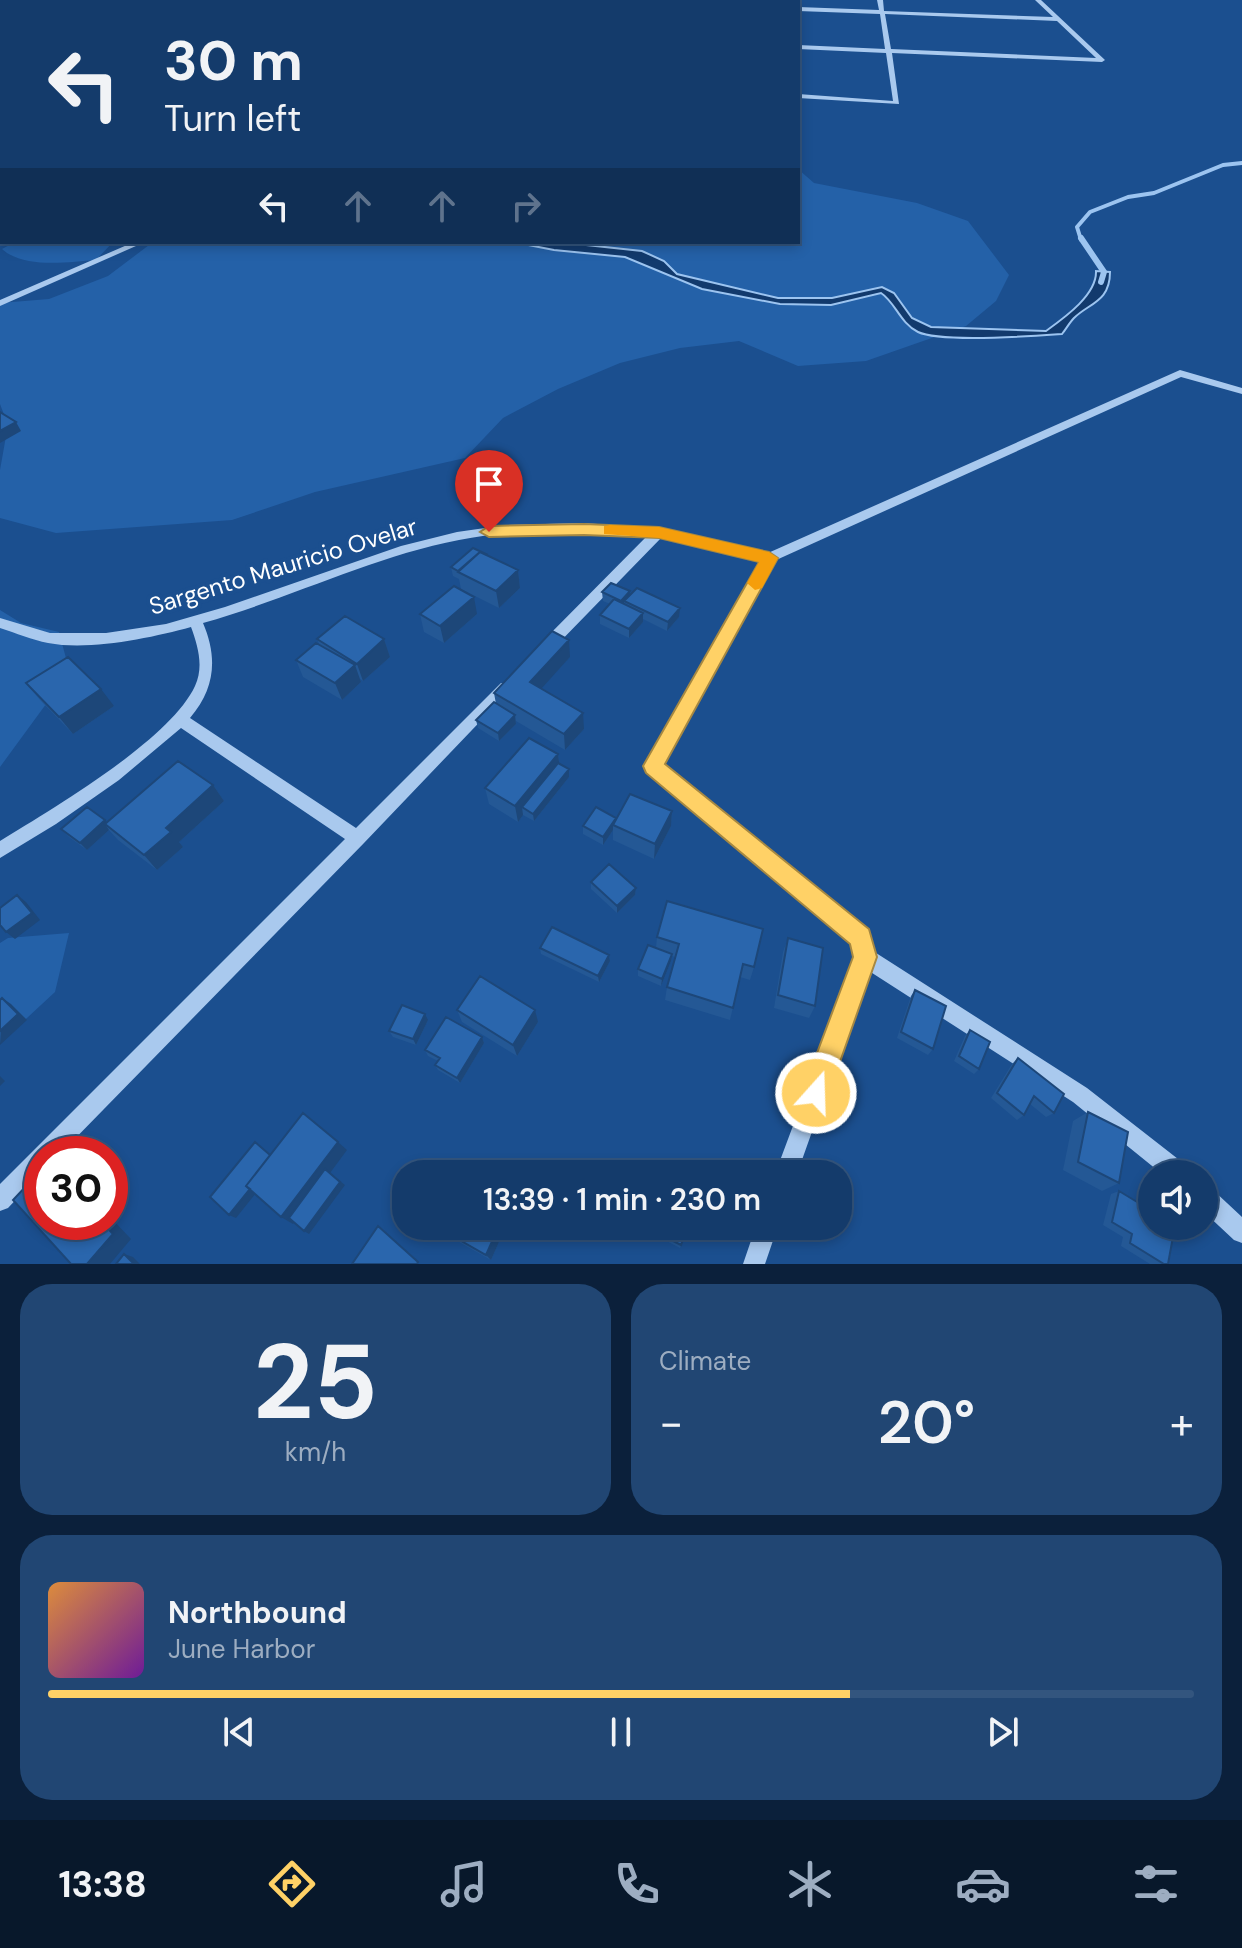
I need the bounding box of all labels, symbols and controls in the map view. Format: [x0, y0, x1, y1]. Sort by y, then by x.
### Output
text: 30 m [164, 24, 303, 97]
icon: left [32, 32, 136, 136]
text: Turn left [164, 95, 301, 142]
icon: left [252, 184, 296, 228]
icon: ahead [336, 184, 380, 228]
icon: ahead [420, 184, 464, 228]
icon: right [504, 184, 548, 228]
pin [455, 450, 523, 532]
icon: arrive [467, 462, 511, 506]
street label: Sargento Mauricio Ovelar [145, 510, 421, 622]
position arrow [774, 1051, 858, 1135]
speed limit sign: 30 [24, 1136, 128, 1240]
map controls [1138, 1160, 1218, 1240]
button: sound [1138, 1160, 1218, 1240]
text: 13:39 · 1 min · 230 m [483, 1180, 761, 1219]
text: 25 [253, 1315, 378, 1450]
text: Climate [659, 1344, 751, 1378]
text: 20° [878, 1383, 975, 1462]
text: − [659, 1394, 683, 1452]
text: + [1170, 1394, 1194, 1452]
text: km/h [285, 1435, 346, 1469]
text: Northbound [168, 1593, 347, 1632]
text: June Harbor [168, 1632, 315, 1666]
icon: previous [217, 1710, 261, 1754]
icon: pause [599, 1710, 643, 1754]
icon: next [981, 1710, 1025, 1754]
icon: directions [264, 1856, 320, 1912]
icon: music [436, 1856, 492, 1912]
icon: phone [609, 1856, 665, 1912]
icon: climate [782, 1856, 838, 1912]
icon: car [955, 1856, 1011, 1912]
icon: filters [1128, 1856, 1184, 1912]
text: 13:38 [58, 1861, 147, 1908]

